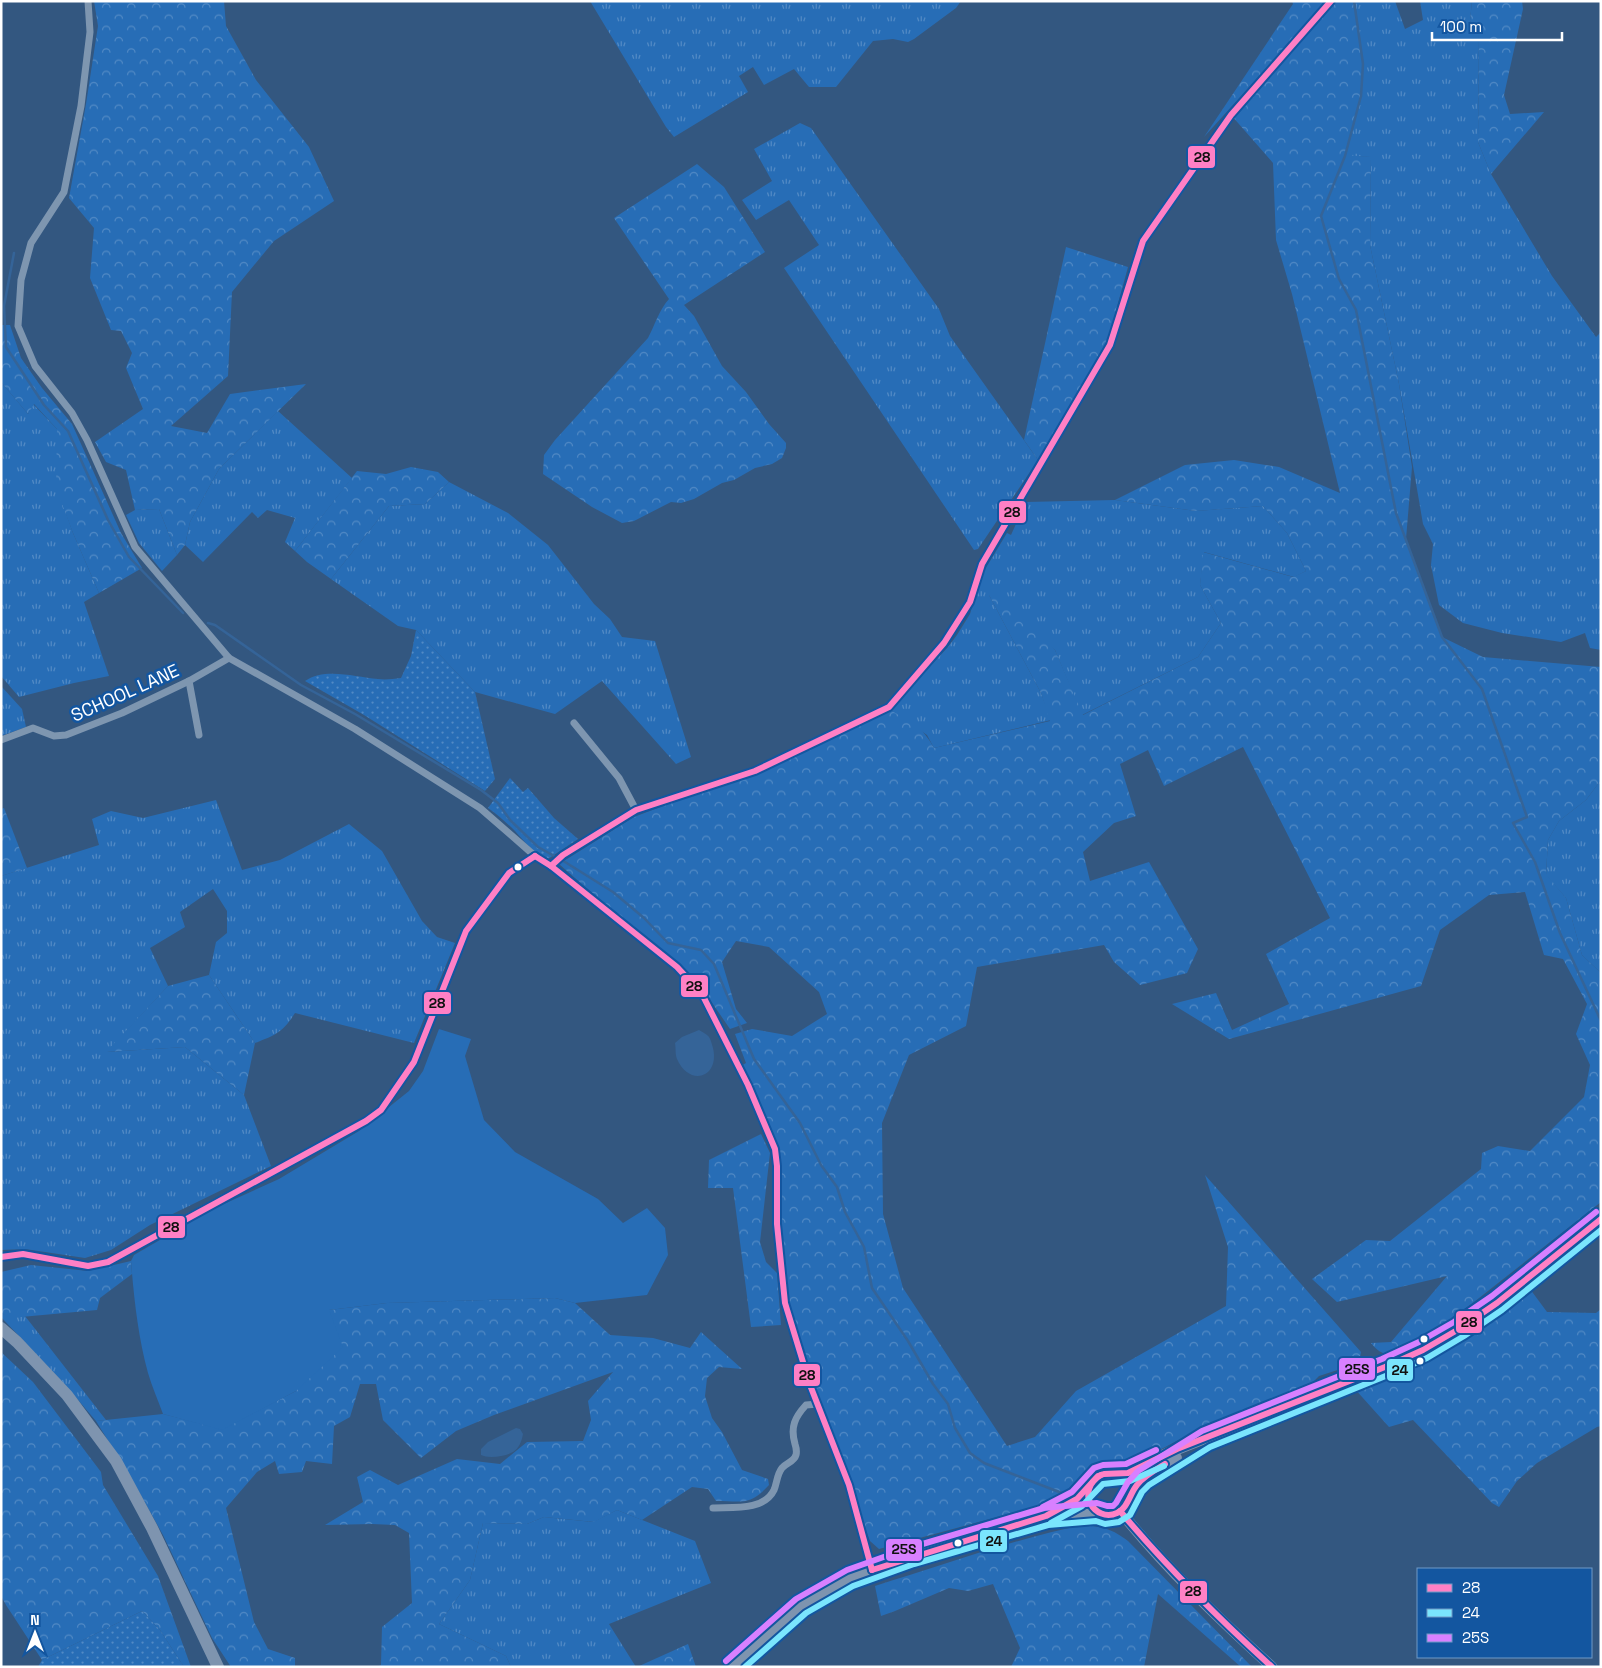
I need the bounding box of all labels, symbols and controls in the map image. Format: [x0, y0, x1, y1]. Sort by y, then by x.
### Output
scale bar [1432, 10, 1562, 42]
text: 100 m [1440, 17, 1482, 36]
line badge: 28 [1187, 145, 1216, 169]
text: 28 [1194, 148, 1211, 166]
line badge: 28 [998, 500, 1027, 524]
text: 28 [1004, 503, 1021, 521]
street label: SCHOOL LANE [67, 659, 182, 727]
unlabelled marker [513, 862, 523, 872]
line badge: 28 [680, 974, 709, 998]
text: 28 [686, 977, 703, 995]
line badge: 28 [423, 991, 452, 1015]
text: 28 [429, 994, 446, 1012]
line badge: 28 [157, 1215, 186, 1239]
text: 28 [163, 1218, 180, 1236]
line badge: 28 [1455, 1310, 1483, 1334]
text: 28 [1461, 1313, 1478, 1331]
unlabelled marker [1419, 1334, 1429, 1344]
unlabelled marker [1415, 1356, 1425, 1366]
line badge: 25S [1338, 1357, 1376, 1381]
line badge: 24 [1386, 1358, 1414, 1382]
text: 25S [1344, 1360, 1370, 1378]
text: 24 [1392, 1361, 1409, 1379]
line badge: 28 [793, 1363, 821, 1387]
text: 28 [799, 1366, 816, 1384]
line badge: 24 [979, 1529, 1008, 1553]
text: 24 [986, 1532, 1003, 1550]
line badge: 25S [885, 1538, 923, 1562]
unlabelled marker [953, 1538, 963, 1548]
text: 25S [891, 1540, 917, 1558]
legend [1417, 1568, 1592, 1658]
text: 28 [1462, 1578, 1480, 1597]
line badge: 28 [1179, 1580, 1208, 1604]
text: 28 [1185, 1582, 1202, 1600]
text: 24 [1462, 1603, 1480, 1622]
north arrow [10, 1608, 60, 1658]
text: N [30, 1611, 40, 1629]
text: 25S [1462, 1628, 1489, 1647]

